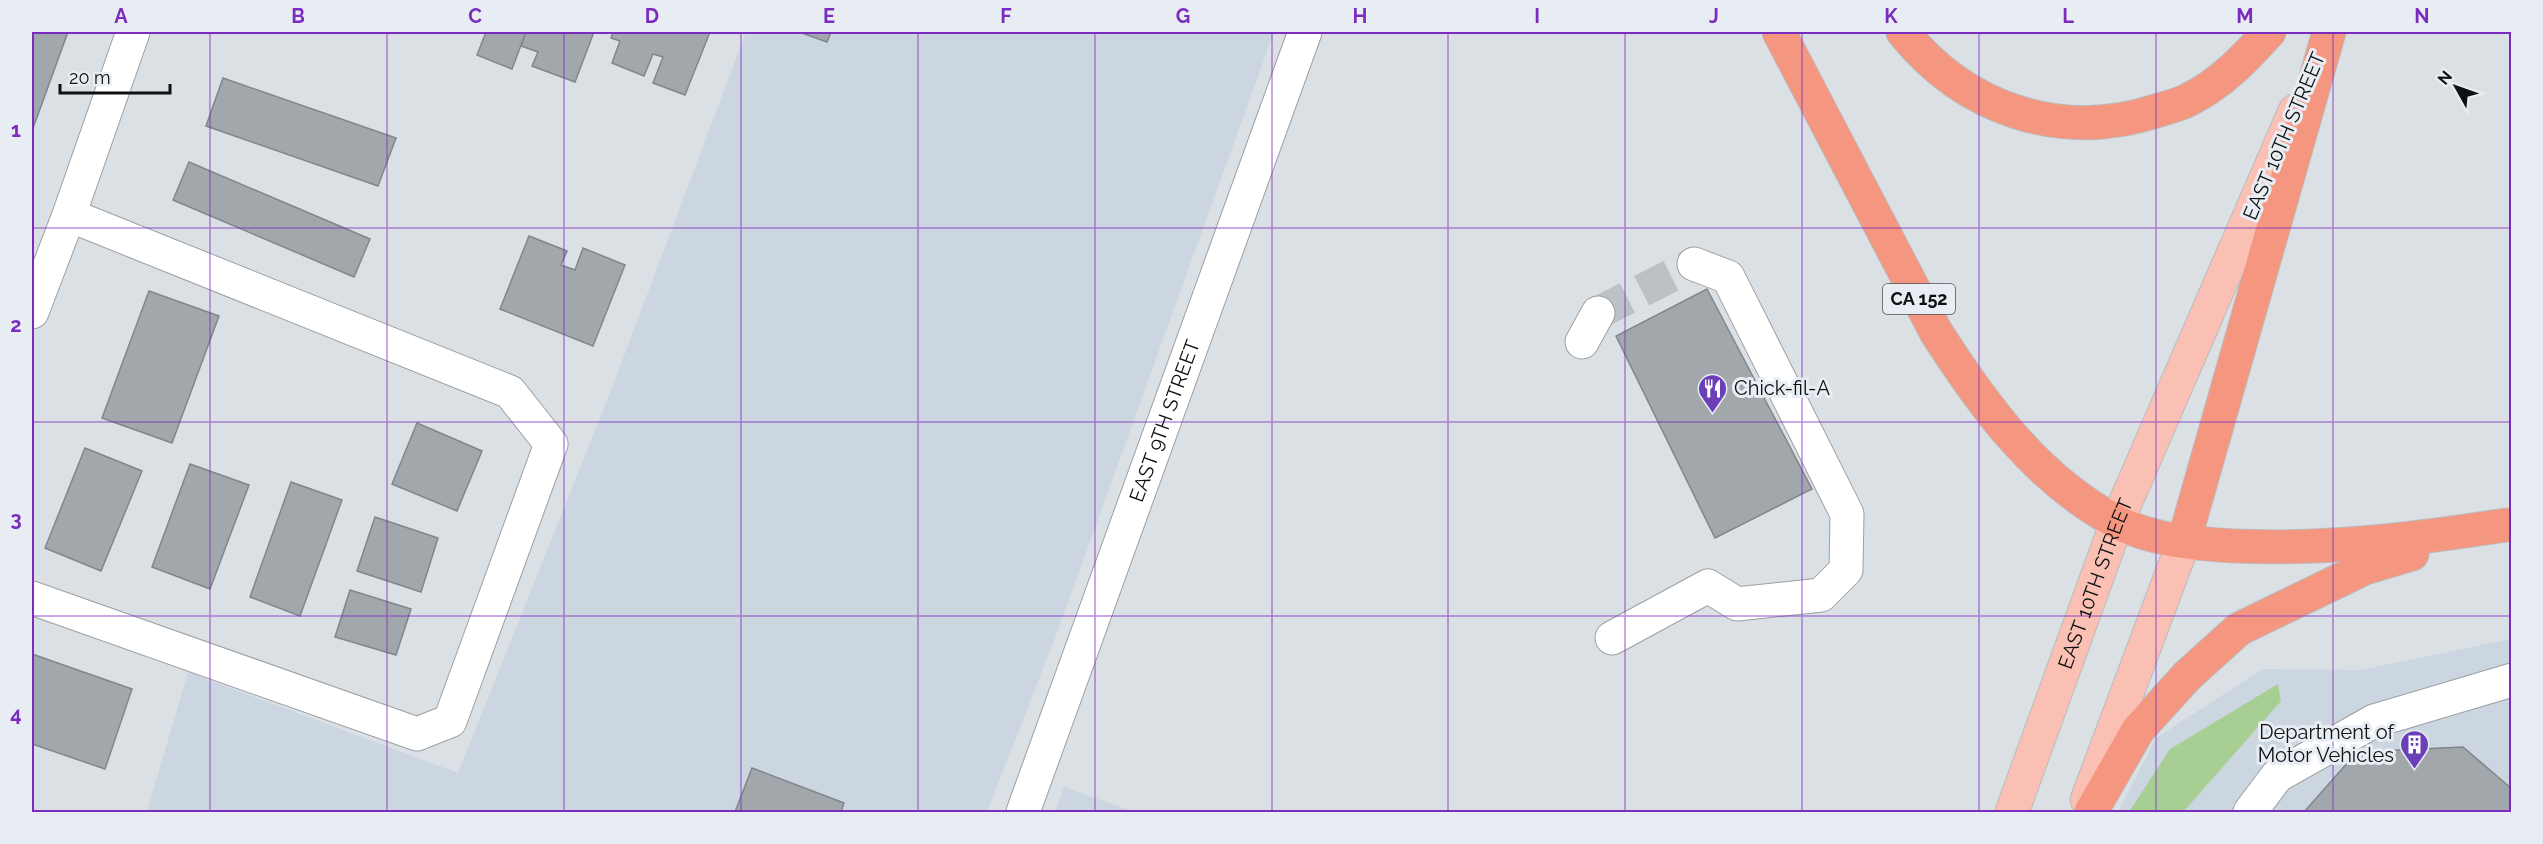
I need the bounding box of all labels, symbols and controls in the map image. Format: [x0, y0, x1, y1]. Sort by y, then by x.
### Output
text: A [114, 4, 128, 28]
text: B [291, 4, 305, 28]
text: C [468, 4, 482, 28]
text: D [645, 4, 659, 28]
text: E [823, 4, 835, 28]
text: F [1000, 4, 1012, 28]
text: G [1176, 4, 1190, 28]
text: H [1353, 4, 1367, 28]
text: I [1534, 4, 1540, 28]
text: J [1709, 4, 1719, 28]
text: K [1884, 4, 1898, 28]
text: L [2062, 4, 2074, 28]
text: M [2236, 4, 2254, 28]
text: N [2414, 4, 2430, 28]
street label: EAST 10TH STREET [2238, 49, 2330, 223]
scale bar [60, 57, 170, 95]
north arrow [2426, 57, 2486, 117]
text: 20 m [69, 67, 111, 88]
text: N [2434, 67, 2456, 88]
text: 1 [11, 118, 21, 142]
road number: CA 152 [1883, 284, 1955, 314]
text: 2 [10, 313, 22, 337]
street label: EAST 9TH STREET [1124, 336, 1205, 505]
restaurant icon: Chick-fil-A [1697, 372, 1729, 414]
place label: Chick-fil-A [1734, 376, 1830, 400]
street label: EAST 10TH STREET [2053, 495, 2138, 672]
text: 3 [10, 507, 22, 531]
text: 4 [10, 702, 22, 726]
place label: Department of Motor Vehicles [2258, 720, 2395, 767]
building icon: Department of Motor Vehicles [2399, 728, 2431, 770]

